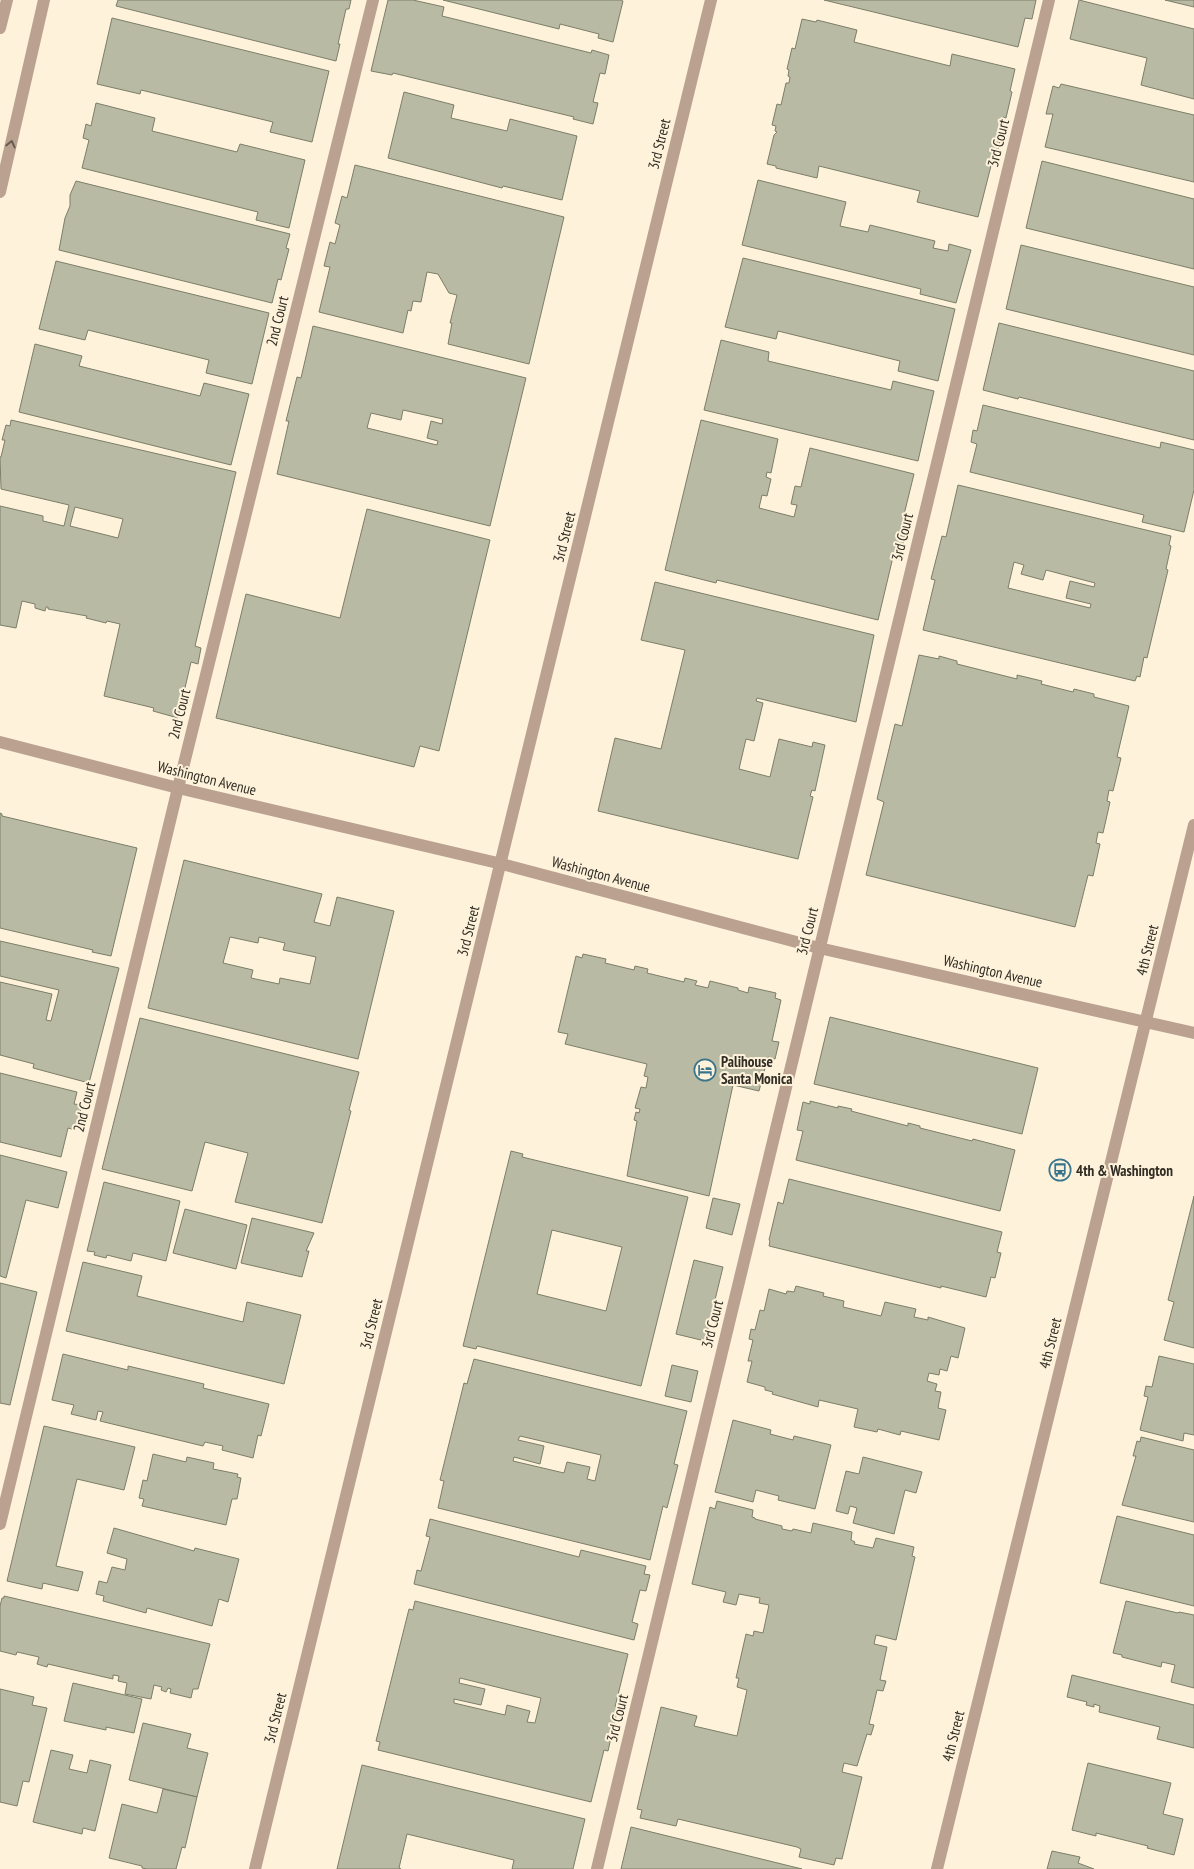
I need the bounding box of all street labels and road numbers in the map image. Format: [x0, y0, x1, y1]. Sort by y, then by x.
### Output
street label: 3rd Street [644, 117, 674, 171]
street label: 3rd Court [983, 117, 1013, 169]
street label: 2nd Court [262, 294, 292, 348]
street label: 3rd Street [549, 510, 579, 564]
street label: 3rd Court [887, 511, 917, 563]
street label: 2nd Court [164, 687, 194, 741]
street label: Washington Avenue [156, 757, 258, 799]
street label: Washington Avenue [550, 852, 652, 896]
street label: 3rd Street [453, 904, 483, 958]
street label: 3rd Court [792, 905, 822, 957]
street label: 4th Street [1132, 923, 1162, 977]
street label: Washington Avenue [941, 950, 1045, 992]
street label: 2nd Court [69, 1080, 99, 1134]
street label: 3rd Street [356, 1297, 386, 1351]
street label: 3rd Court [697, 1298, 727, 1350]
street label: 4th Street [1035, 1316, 1065, 1370]
street label: 3rd Street [260, 1691, 290, 1745]
street label: 3rd Court [602, 1692, 632, 1744]
street label: 4th Street [938, 1709, 968, 1763]

